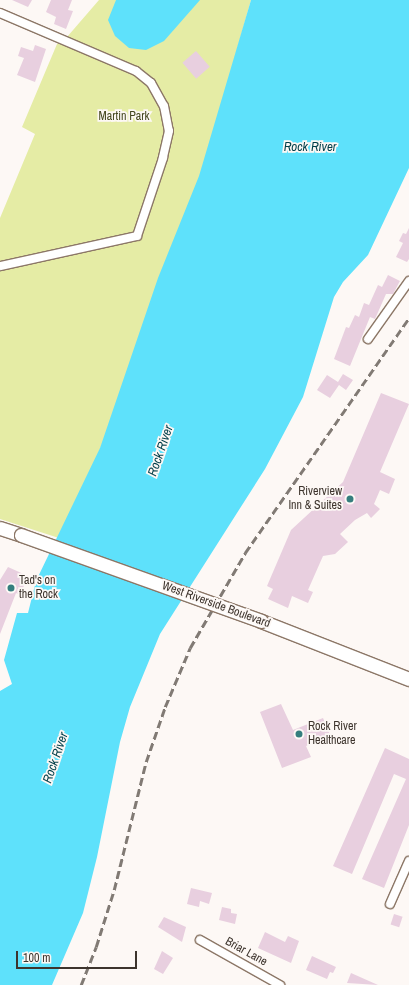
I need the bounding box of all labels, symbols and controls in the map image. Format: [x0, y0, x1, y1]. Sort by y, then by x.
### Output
park label: Martin Park [99, 110, 149, 124]
water label: Rock River [284, 139, 336, 155]
water label: Rock River [145, 424, 177, 478]
place label: Riverview Inn & Suites [288, 485, 342, 513]
marker: Riverview Inn & Suites [345, 494, 355, 504]
place label: Tad's on the Rock [19, 574, 58, 602]
street label: West Riverside Boulevard [160, 579, 272, 631]
marker: Tad's on the Rock [6, 583, 16, 593]
place label: Rock River Healthcare [308, 720, 357, 748]
marker: Rock River Healthcare [293, 728, 305, 740]
water label: Rock River [40, 731, 72, 785]
street label: Briar Lane [222, 935, 270, 969]
scale bar [18, 943, 139, 969]
text: 100 m [23, 950, 50, 966]

